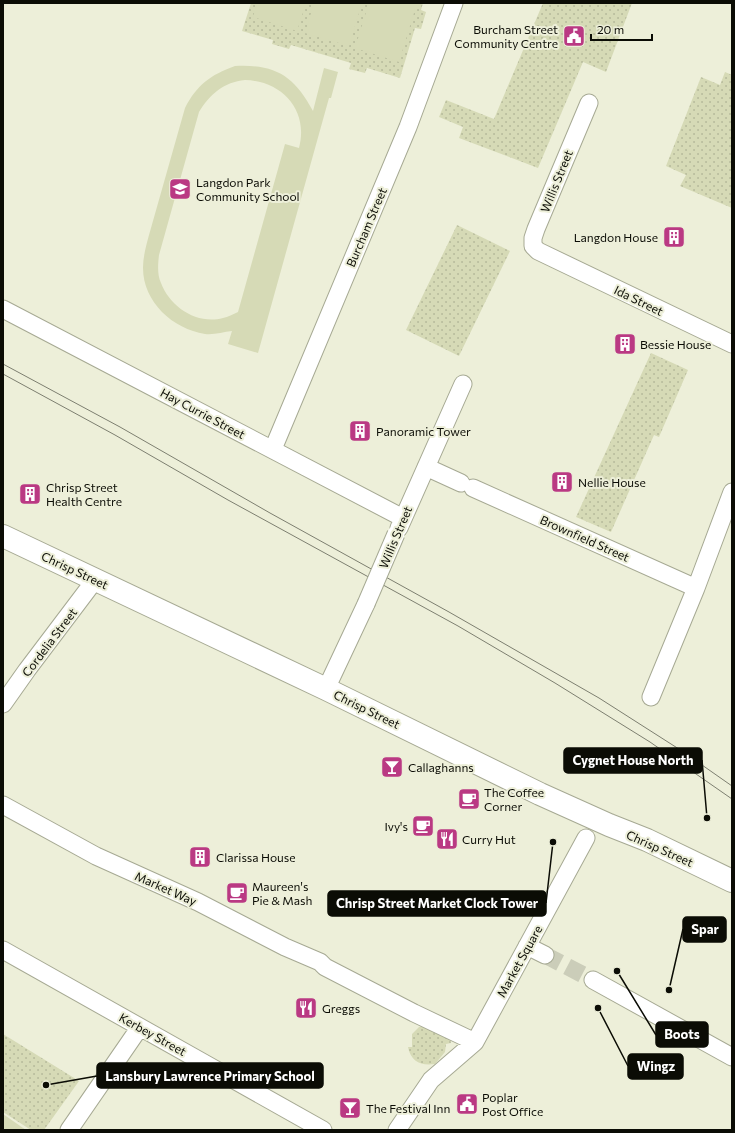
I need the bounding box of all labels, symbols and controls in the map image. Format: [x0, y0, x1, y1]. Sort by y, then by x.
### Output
scale bar [591, 16, 652, 42]
place label: Burcham Street Community Centre [454, 22, 558, 50]
text: 20 m [597, 22, 624, 36]
public building icon: Burcham Street Community Centre [561, 23, 587, 49]
street label: Willis Street [537, 148, 575, 214]
place label: Langdon Park Community School [196, 175, 300, 203]
school or university icon: Langdon Park Community School [167, 176, 193, 202]
street label: Burcham Street [343, 185, 389, 269]
building icon: Langdon House [661, 224, 687, 250]
place label: Langdon House [574, 230, 658, 244]
street label: Ida Street [612, 282, 666, 318]
building icon: Bessie House [612, 331, 638, 357]
place label: Bessie House [640, 337, 711, 351]
street label: Hay Currie Street [158, 385, 248, 441]
building icon: Panoramic Tower [347, 418, 373, 444]
place label: Panoramic Tower [376, 424, 471, 438]
building icon: Nellie House [549, 469, 575, 495]
place label: Nellie House [578, 475, 646, 489]
place label: Chrisp Street Health Centre [46, 480, 122, 508]
building icon: Chrisp Street Health Centre [17, 481, 43, 507]
street label: Willis Street [376, 504, 414, 570]
street label: Brownfield Street [538, 512, 632, 564]
street label: Chrisp Street [40, 548, 111, 592]
street label: Cordelia Street [19, 605, 79, 679]
street label: Chrisp Street [332, 687, 402, 731]
callout: Cygnet House North [564, 748, 702, 773]
text: Cygnet House North [572, 752, 694, 768]
bar icon: Callaghanns [379, 754, 405, 780]
place label: Callaghanns [408, 760, 474, 774]
place label: The Coffee Corner [484, 785, 544, 813]
cafe icon: The Coffee Corner [456, 786, 482, 812]
cafe icon: Ivy's [410, 813, 436, 839]
place label: Ivy's [384, 819, 408, 833]
restaurant icon: Curry Hut [434, 826, 460, 852]
street label: Chrisp Street [624, 827, 696, 869]
place label: Curry Hut [462, 832, 516, 846]
building icon: Clarissa House [187, 844, 213, 870]
place label: Clarissa House [216, 850, 296, 864]
street label: Market Way [133, 868, 199, 908]
place label: Maureen's Pie & Mash [252, 879, 312, 907]
cafe icon: Maureen's Pie & Mash [224, 880, 250, 906]
callout: Chrisp Street Market Clock Tower [328, 891, 546, 916]
text: Chrisp Street Market Clock Tower [336, 895, 539, 911]
callout: Spar [683, 917, 726, 942]
text: Spar [691, 921, 719, 937]
street label: Market Square [493, 923, 545, 999]
restaurant icon: Greggs [293, 995, 319, 1021]
place label: Greggs [322, 1001, 360, 1015]
street label: Kerbey Street [117, 1010, 189, 1058]
callout: Boots [656, 1022, 708, 1047]
text: Boots [664, 1026, 700, 1042]
callout: Wingz [628, 1054, 683, 1079]
text: Wingz [637, 1058, 676, 1074]
callout: Lansbury Lawrence Primary School [97, 1063, 323, 1088]
text: Lansbury Lawrence Primary School [105, 1068, 315, 1084]
place label: Poplar Post Office [482, 1090, 543, 1118]
public building icon: Poplar Post Office [454, 1091, 480, 1117]
bar icon: The Festival Inn [337, 1095, 363, 1121]
place label: The Festival Inn [366, 1101, 450, 1115]

